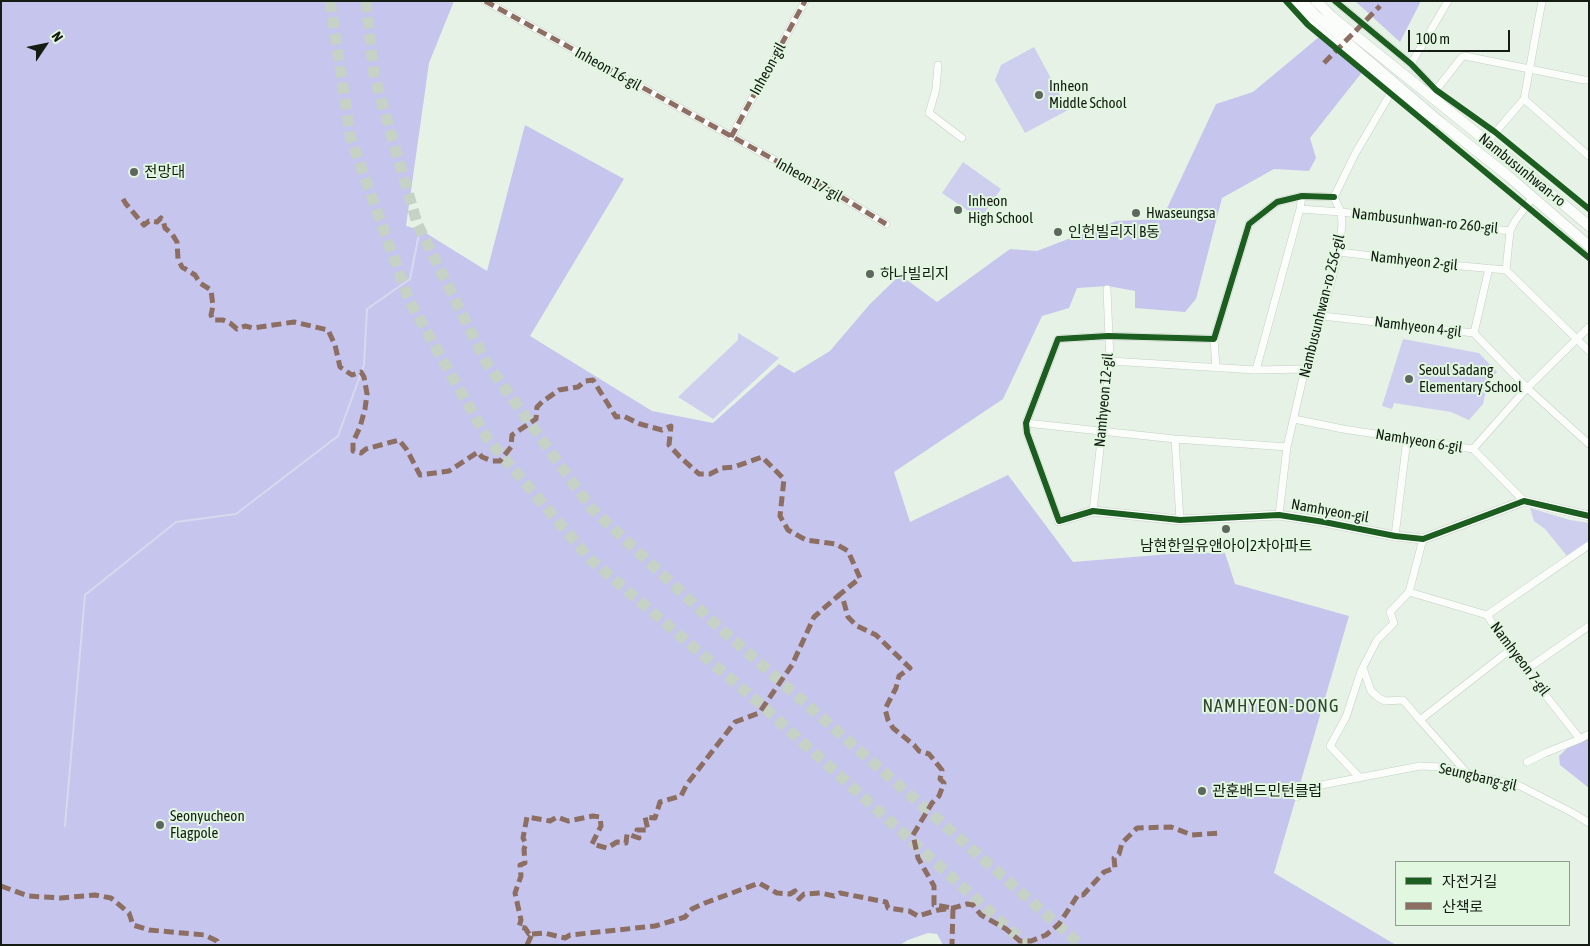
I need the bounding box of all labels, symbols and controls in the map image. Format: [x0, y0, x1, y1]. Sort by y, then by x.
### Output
north arrow [20, 20, 70, 70]
scale bar [1410, 20, 1512, 52]
text: N [48, 29, 66, 45]
text: 100 m [1416, 30, 1450, 47]
street label: Inheon-gil [746, 40, 790, 98]
street label: Inheon 16-gil [572, 43, 644, 95]
place label: Inheon Middle School [1049, 77, 1127, 112]
marker: Inheon Middle School [1033, 89, 1045, 101]
street label: Nambusunhwan-ro [1475, 130, 1569, 210]
street label: Inheon 17-gil [773, 154, 845, 206]
place label: 전망대 [144, 163, 185, 181]
marker: 전망대 [128, 166, 140, 178]
place label: Inheon High School [968, 192, 1033, 227]
marker: Inheon High School [952, 204, 964, 216]
place label: Hwaseungsa [1146, 204, 1216, 222]
street label: Nambusunhwan-ro 260-gil [1351, 204, 1499, 238]
marker: Hwaseungsa [1130, 207, 1142, 219]
place label: 인헌빌리지 B동 [1068, 223, 1160, 241]
marker: 인헌빌리지 B동 [1052, 226, 1064, 238]
street label: Nambusunhwan-ro 256-gil [1295, 232, 1349, 380]
street label: Namhyeon 2-gil [1369, 247, 1459, 275]
place label: 하나빌리지 [880, 265, 949, 283]
marker: 하나빌리지 [864, 268, 876, 280]
street label: Namhyeon 4-gil [1373, 313, 1463, 341]
street label: Namhyeon 12-gil [1091, 352, 1117, 448]
place label: Seoul Sadang Elementary School [1419, 361, 1522, 396]
marker: Seoul Sadang Elementary School [1403, 373, 1415, 385]
street label: Namhyeon 6-gil [1374, 425, 1464, 457]
street label: Namhyeon-gil [1290, 495, 1370, 527]
marker: 남현한일유앤아이2차아파트 [1220, 523, 1232, 535]
place label: 남현한일유앤아이2차아파트 [1140, 537, 1312, 555]
street label: Namhyeon 7-gil [1486, 619, 1554, 699]
district label: NAMHYEON-DONG [1201, 695, 1341, 717]
street label: Seungbang-gil [1437, 759, 1519, 795]
place label: 관훈배드민턴클럽 [1212, 782, 1322, 800]
marker: 관훈배드민턴클럽 [1196, 785, 1208, 797]
place label: Seonyucheon Flagpole [170, 807, 245, 842]
marker: Seonyucheon Flagpole [154, 819, 166, 831]
legend [1395, 861, 1570, 926]
text: 자전거길 [1442, 873, 1497, 890]
text: 산책로 [1442, 898, 1483, 915]

